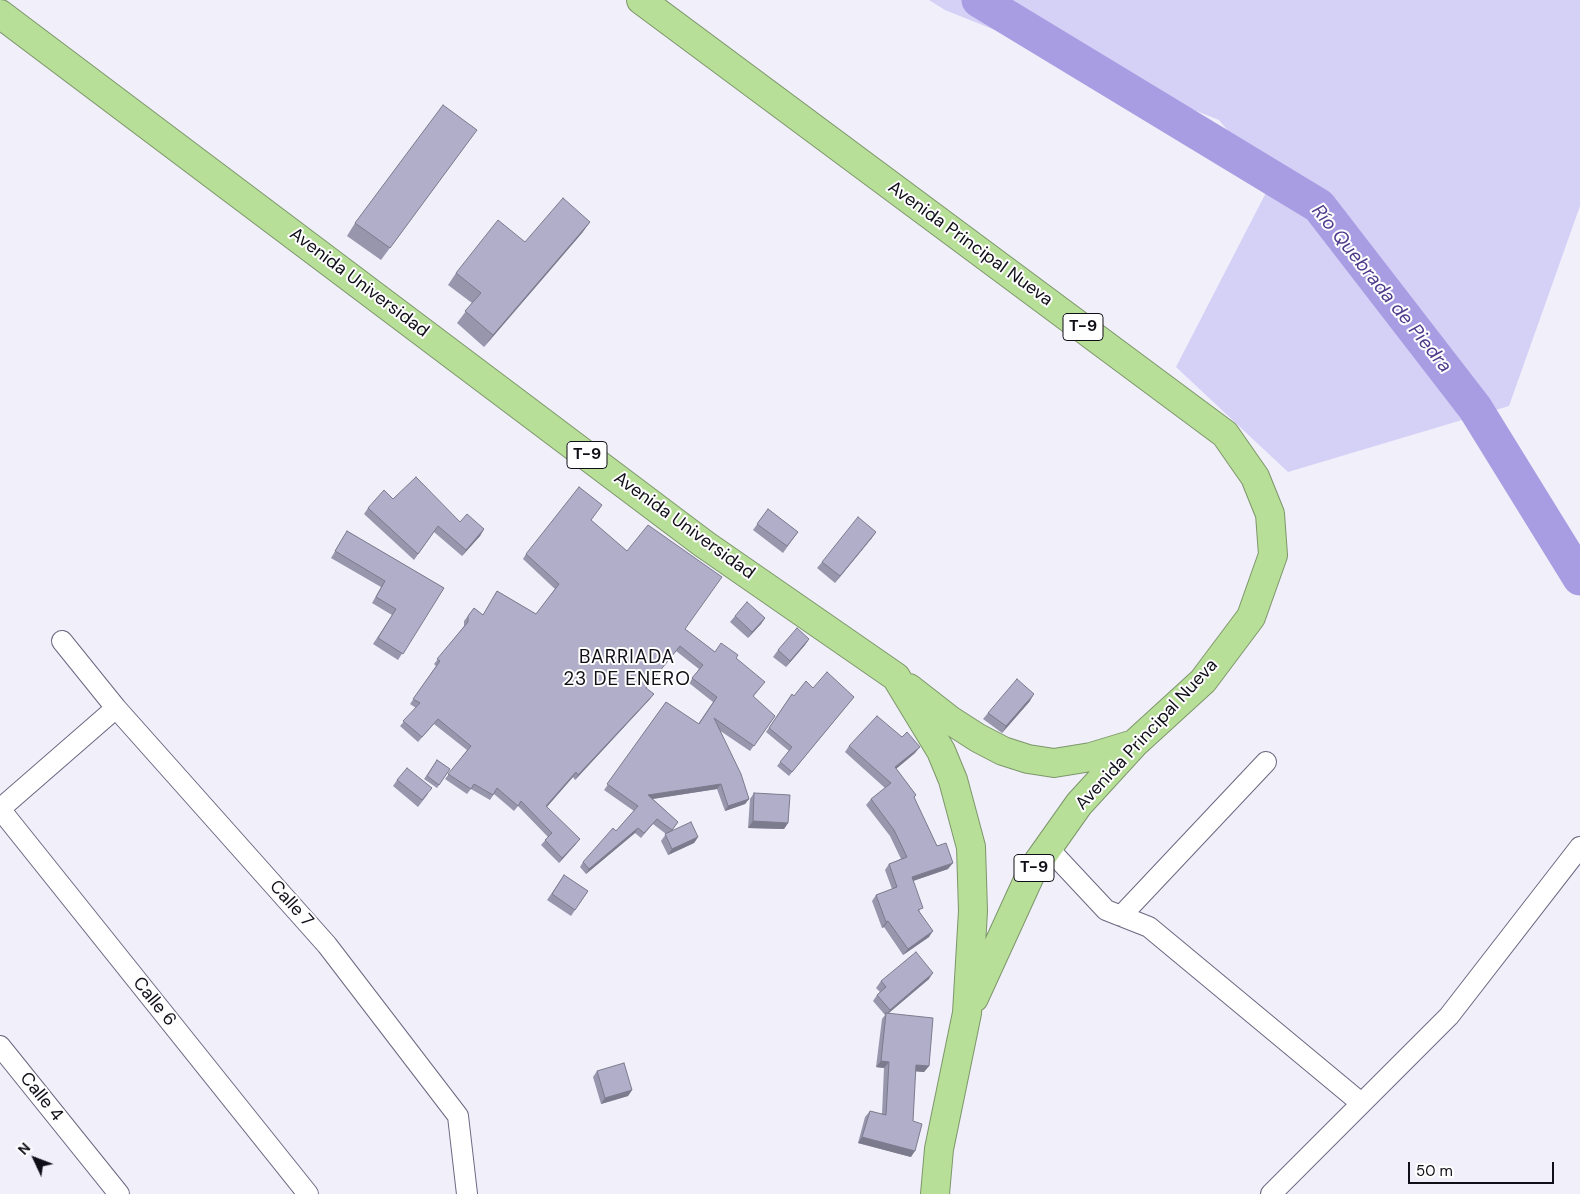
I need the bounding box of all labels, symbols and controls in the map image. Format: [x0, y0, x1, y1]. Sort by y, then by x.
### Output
street label: Avenida Principal Nueva [883, 177, 1057, 311]
water label: Río Quebrada de Piedra [1306, 200, 1456, 378]
street label: Avenida Universidad [285, 224, 433, 342]
road number: T-9 [1063, 314, 1103, 341]
road number: T-9 [567, 442, 607, 468]
street label: Avenida Universidad [609, 468, 759, 584]
district label: BARRIADA 23 DE ENERO [562, 647, 692, 691]
street label: Avenida Principal Nueva [1071, 655, 1223, 815]
road number: T-9 [1014, 854, 1054, 881]
street label: Calle 7 [264, 876, 318, 932]
street label: Calle 6 [128, 973, 180, 1031]
street label: Calle 4 [15, 1068, 67, 1126]
north arrow [10, 1134, 60, 1184]
text: N [14, 1139, 34, 1159]
scale bar [1410, 1152, 1556, 1184]
text: 50 m [1416, 1161, 1453, 1181]

